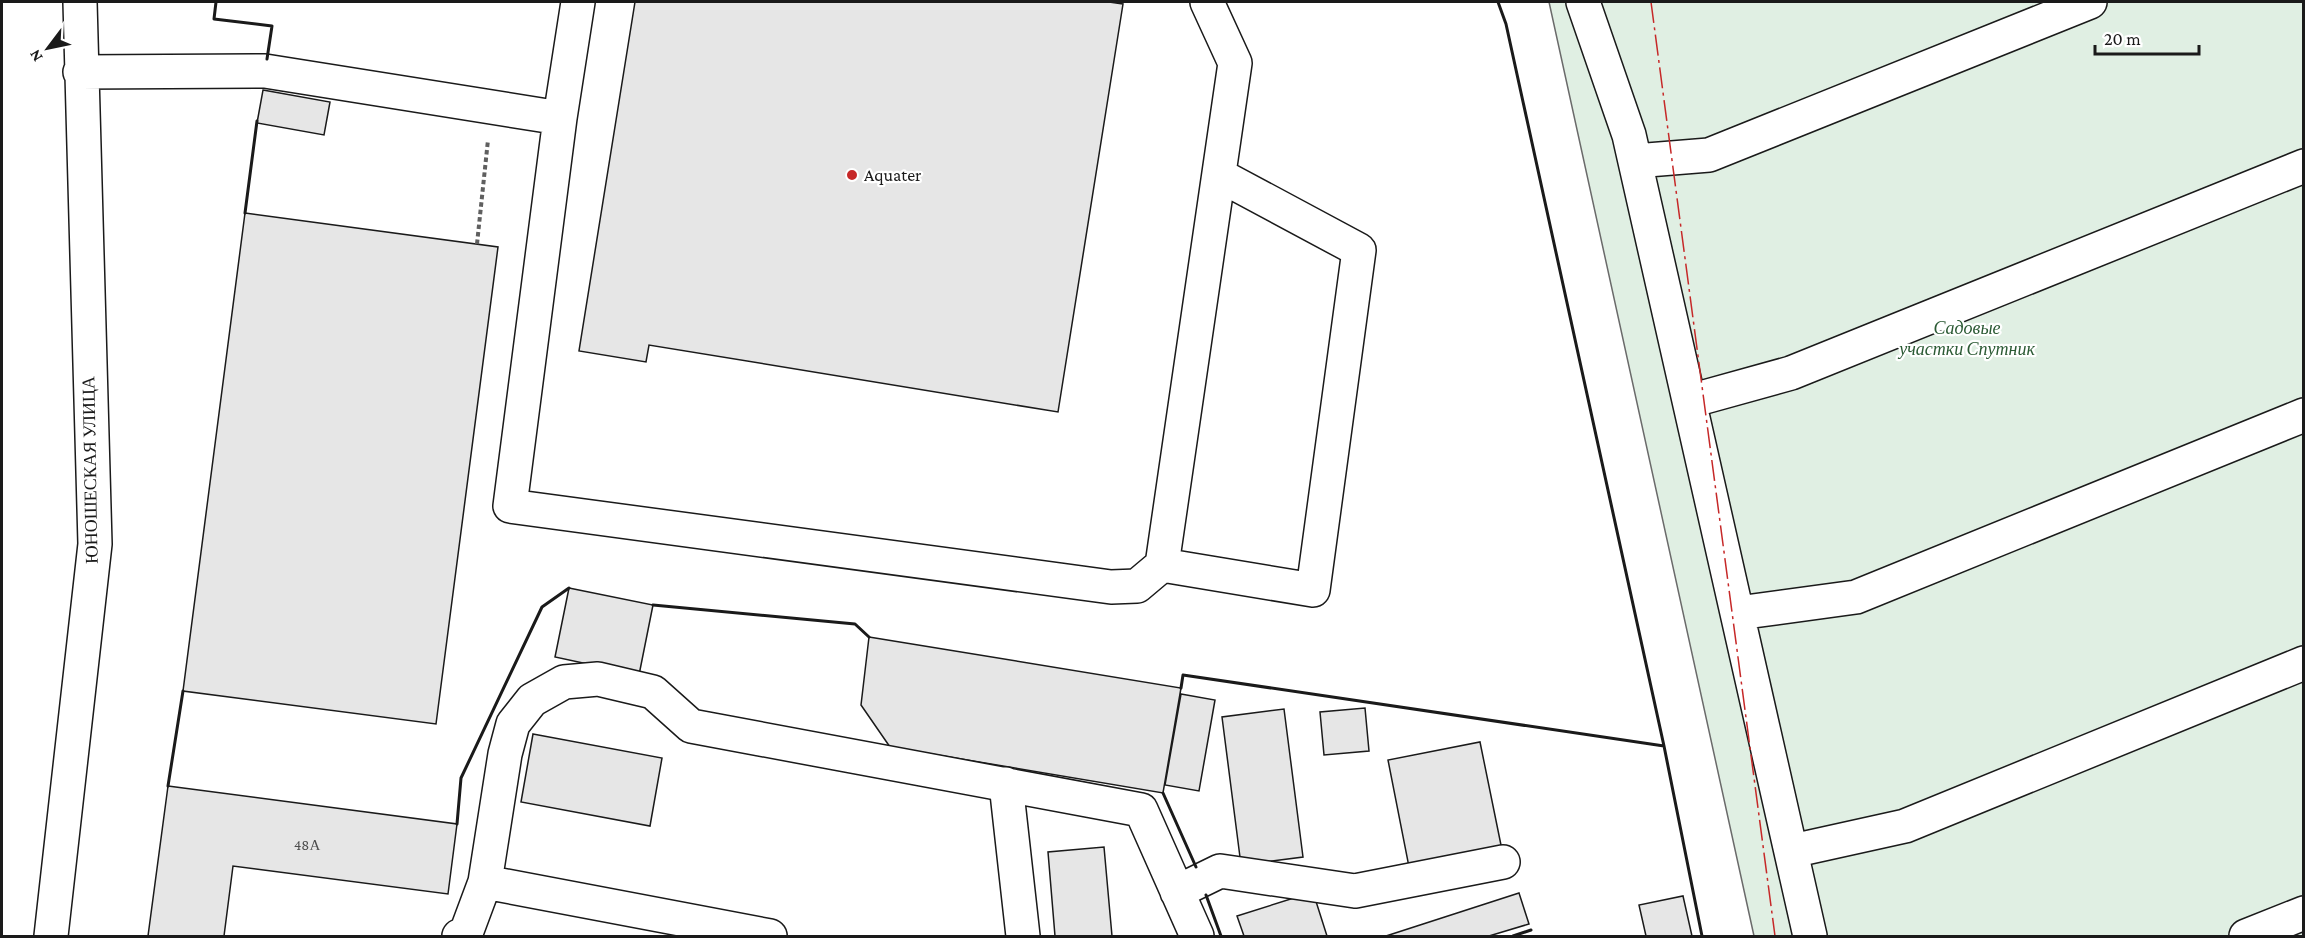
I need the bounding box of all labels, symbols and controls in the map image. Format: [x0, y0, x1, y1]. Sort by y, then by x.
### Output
north arrow [18, 18, 78, 78]
scale bar [2095, 18, 2198, 56]
text: 20 m [2104, 29, 2141, 49]
text: N [26, 46, 46, 65]
place label: Aquater [864, 165, 922, 185]
marker: Aquater [845, 168, 859, 182]
park label: Садовые участки Спутник [1897, 318, 2035, 359]
street label: ЮНОШЕСКАЯ УЛИЦА [78, 376, 102, 564]
house number: 48А [294, 837, 320, 853]

